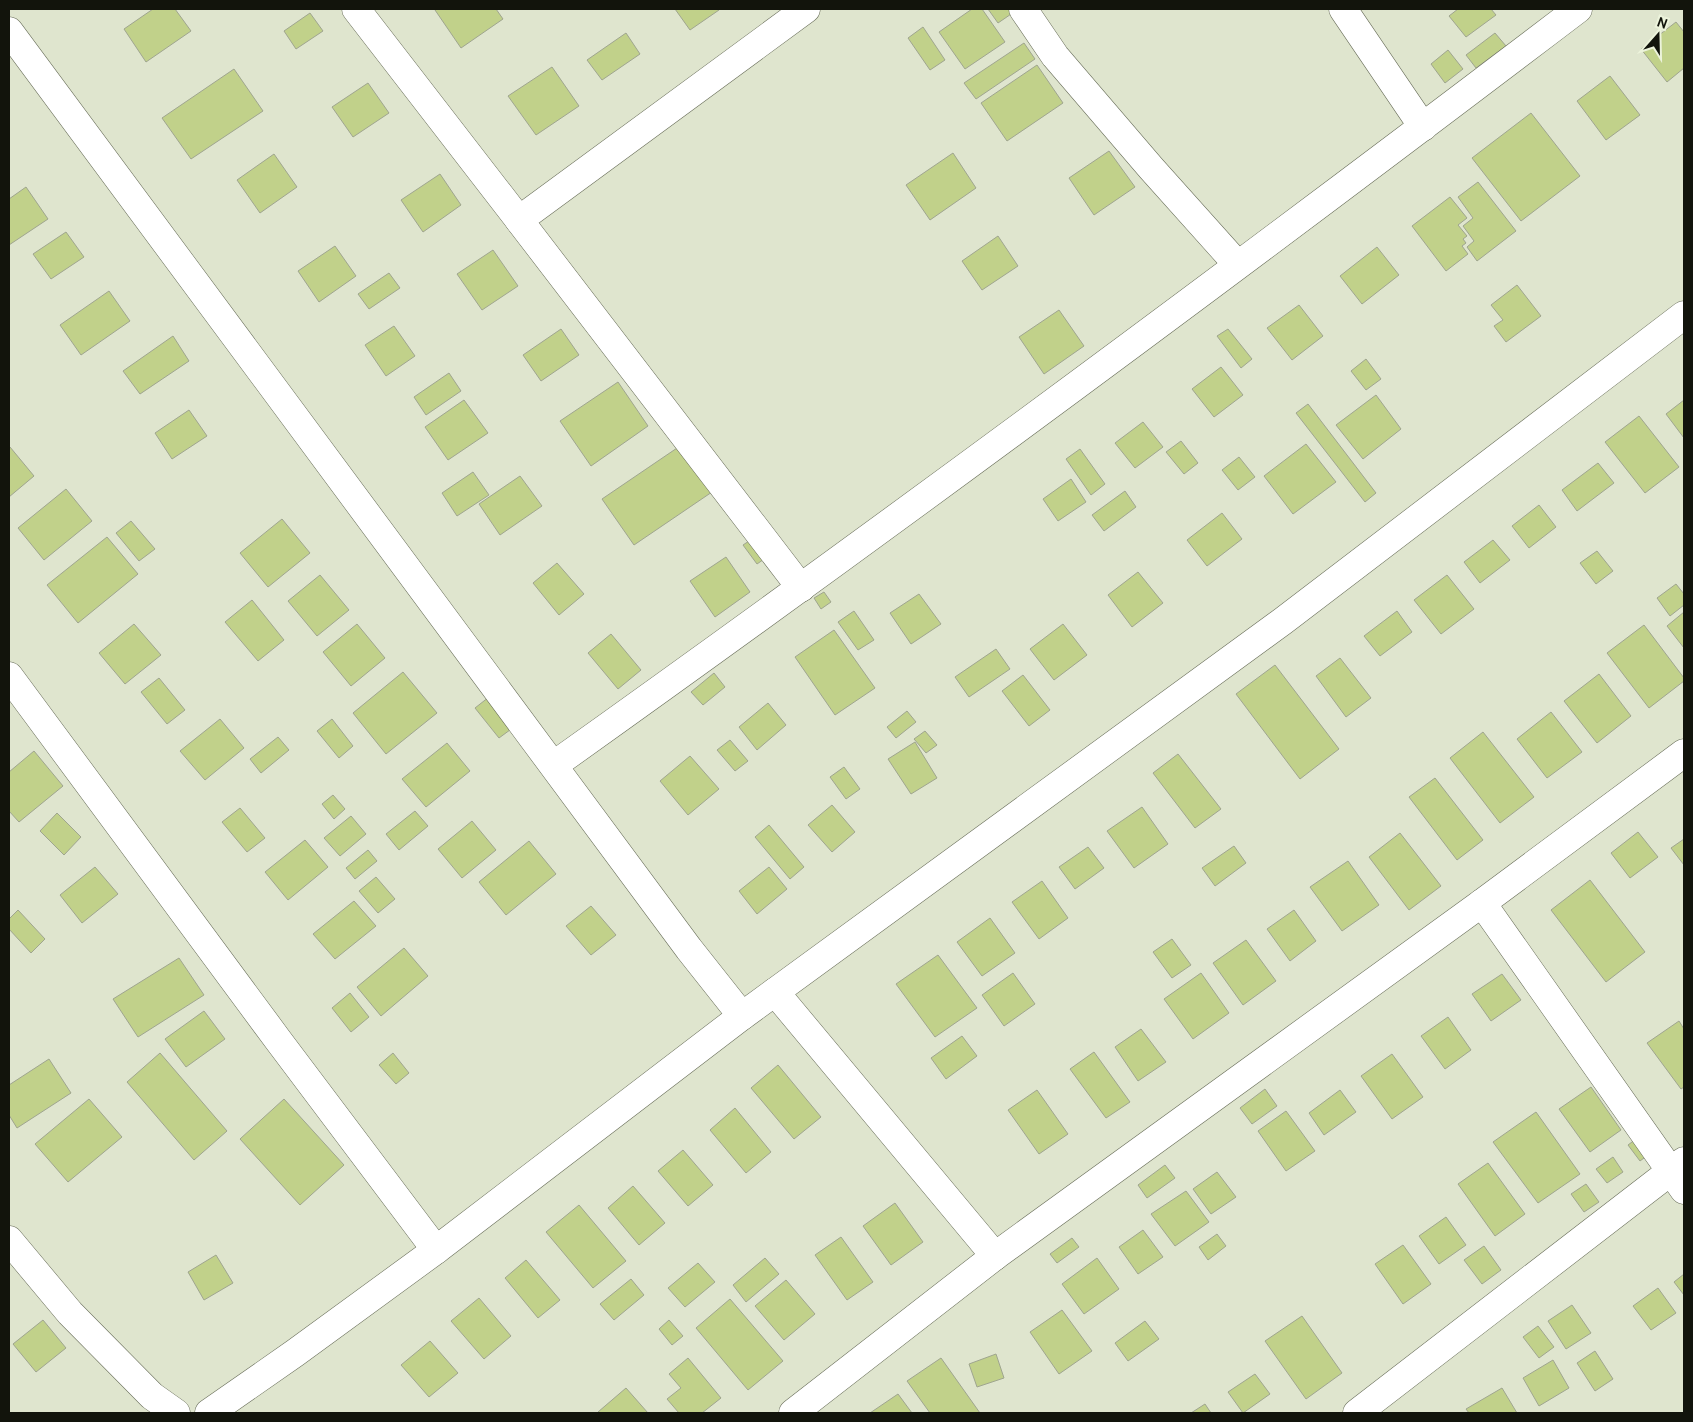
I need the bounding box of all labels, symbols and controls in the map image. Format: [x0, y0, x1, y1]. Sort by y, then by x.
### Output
north arrow [1633, 10, 1683, 60]
text: N [1655, 13, 1670, 33]

